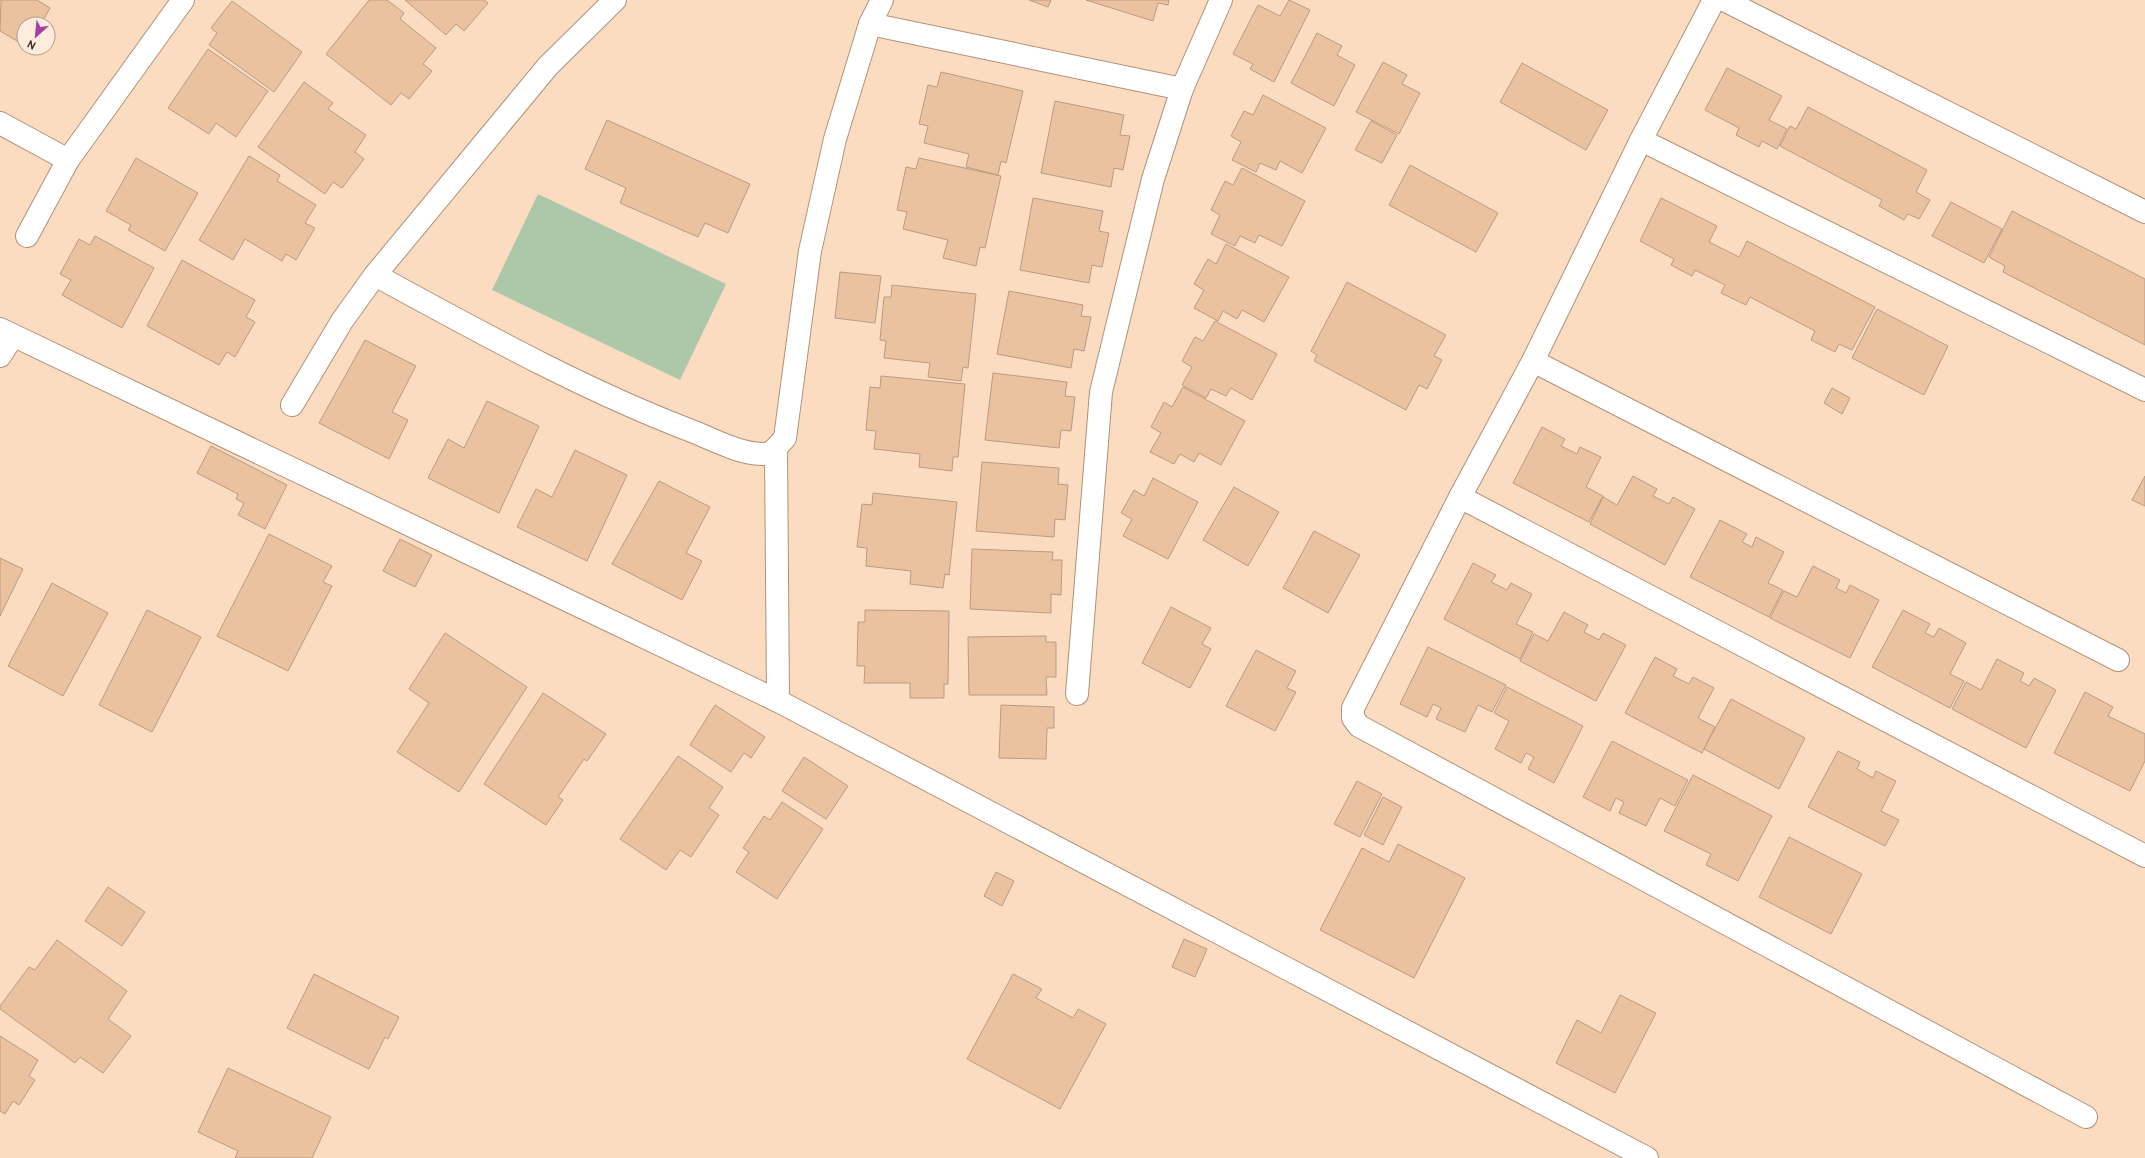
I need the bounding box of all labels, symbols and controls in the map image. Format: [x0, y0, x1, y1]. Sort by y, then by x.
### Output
north arrow [16, 16, 56, 56]
text: N [25, 36, 39, 52]

